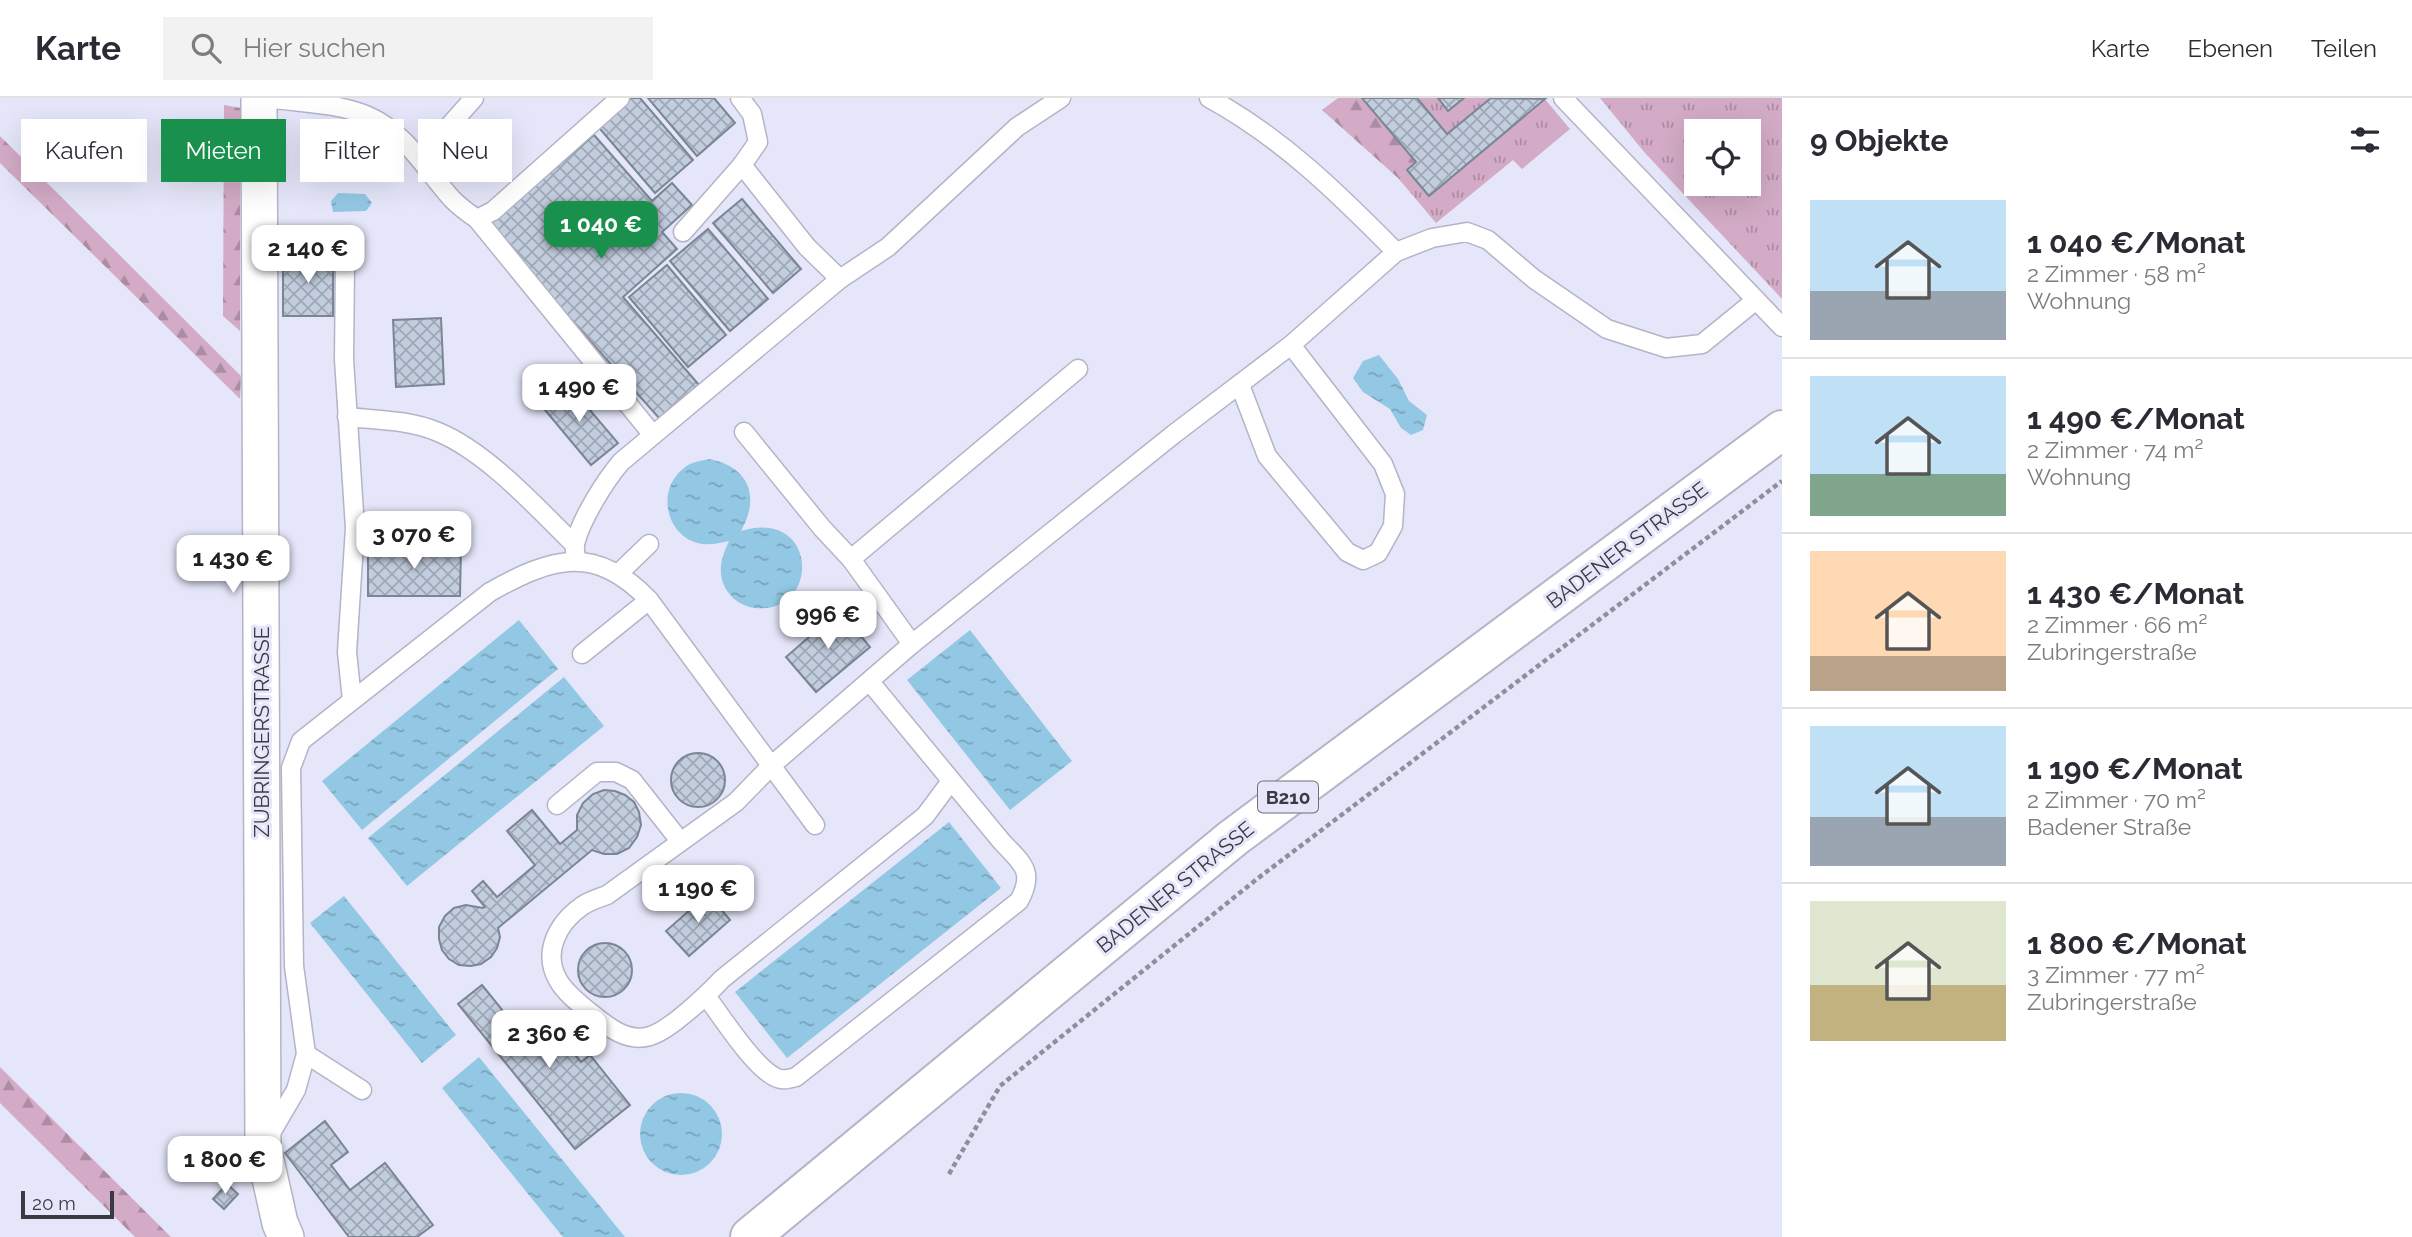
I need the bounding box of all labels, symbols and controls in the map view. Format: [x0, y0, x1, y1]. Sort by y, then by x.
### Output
search box [163, 17, 653, 80]
text: Karte [35, 29, 121, 68]
icon: search [187, 29, 225, 67]
text: Hier suchen [243, 33, 386, 63]
text: Karte [2091, 34, 2150, 63]
text: Ebenen [2188, 34, 2273, 63]
text: Teilen [2311, 34, 2377, 63]
chip: Kaufen [21, 119, 147, 182]
chip: Mieten [161, 119, 286, 182]
chip: Filter [300, 119, 404, 182]
chip: Neu [418, 119, 512, 182]
map controls [1684, 119, 1761, 196]
button: locate [1684, 119, 1761, 196]
icon: filters [2346, 121, 2384, 159]
text: 9 Objekte [1810, 123, 1948, 158]
pin: 1 040 € [536, 202, 666, 261]
text: 1 040 € [560, 210, 642, 237]
text: 1 040 €/Monat [2027, 225, 2246, 260]
pin: 2 140 € [243, 226, 373, 285]
icon: home [1866, 228, 1950, 312]
text: 2 140 € [268, 234, 348, 261]
text: 2 Zimmer · 58 m² [2027, 260, 2206, 287]
text: Wohnung [2027, 287, 2131, 314]
pin: 1 490 € [514, 364, 644, 424]
text: 1 490 € [538, 373, 620, 400]
text: 1 490 €/Monat [2027, 401, 2245, 436]
icon: home [1866, 404, 1950, 488]
text: 2 Zimmer · 74 m² [2027, 436, 2203, 463]
text: Wohnung [2027, 463, 2131, 490]
street label: BADENER STRASSE [1542, 476, 1712, 614]
pin: 3 070 € [349, 512, 479, 571]
text: 3 070 € [372, 520, 456, 547]
pin: 1 430 € [168, 536, 298, 595]
text: 1 430 € [193, 544, 273, 571]
text: 1 430 €/Monat [2027, 576, 2244, 611]
icon: home [1866, 579, 1950, 663]
pin: 996 € [779, 592, 877, 651]
text: 996 € [796, 600, 860, 627]
text: 2 Zimmer · 66 m² [2027, 611, 2207, 638]
street label: ZUBRINGERSTRASSE [249, 626, 274, 838]
text: Zubringerstraße [2027, 638, 2197, 665]
text: 1 190 €/Monat [2027, 751, 2243, 786]
icon: home [1866, 754, 1950, 838]
road number: B210 [1258, 782, 1318, 812]
text: 2 Zimmer · 70 m² [2027, 786, 2206, 813]
text: Badener Straße [2027, 813, 2191, 840]
street label: BADENER STRASSE [1091, 816, 1259, 958]
pin: 1 190 € [633, 866, 763, 925]
text: 1 190 € [658, 874, 738, 901]
text: 1 800 €/Monat [2027, 926, 2247, 961]
icon: home [1866, 929, 1950, 1013]
text: 3 Zimmer · 77 m² [2027, 961, 2205, 988]
text: Zubringerstraße [2027, 988, 2197, 1015]
pin: 2 360 € [484, 1010, 614, 1070]
text: 2 360 € [507, 1019, 591, 1046]
pin: 1 800 € [160, 1136, 290, 1196]
text: 1 800 € [184, 1145, 266, 1172]
scale bar [21, 1188, 114, 1220]
text: 20 m [32, 1192, 76, 1214]

